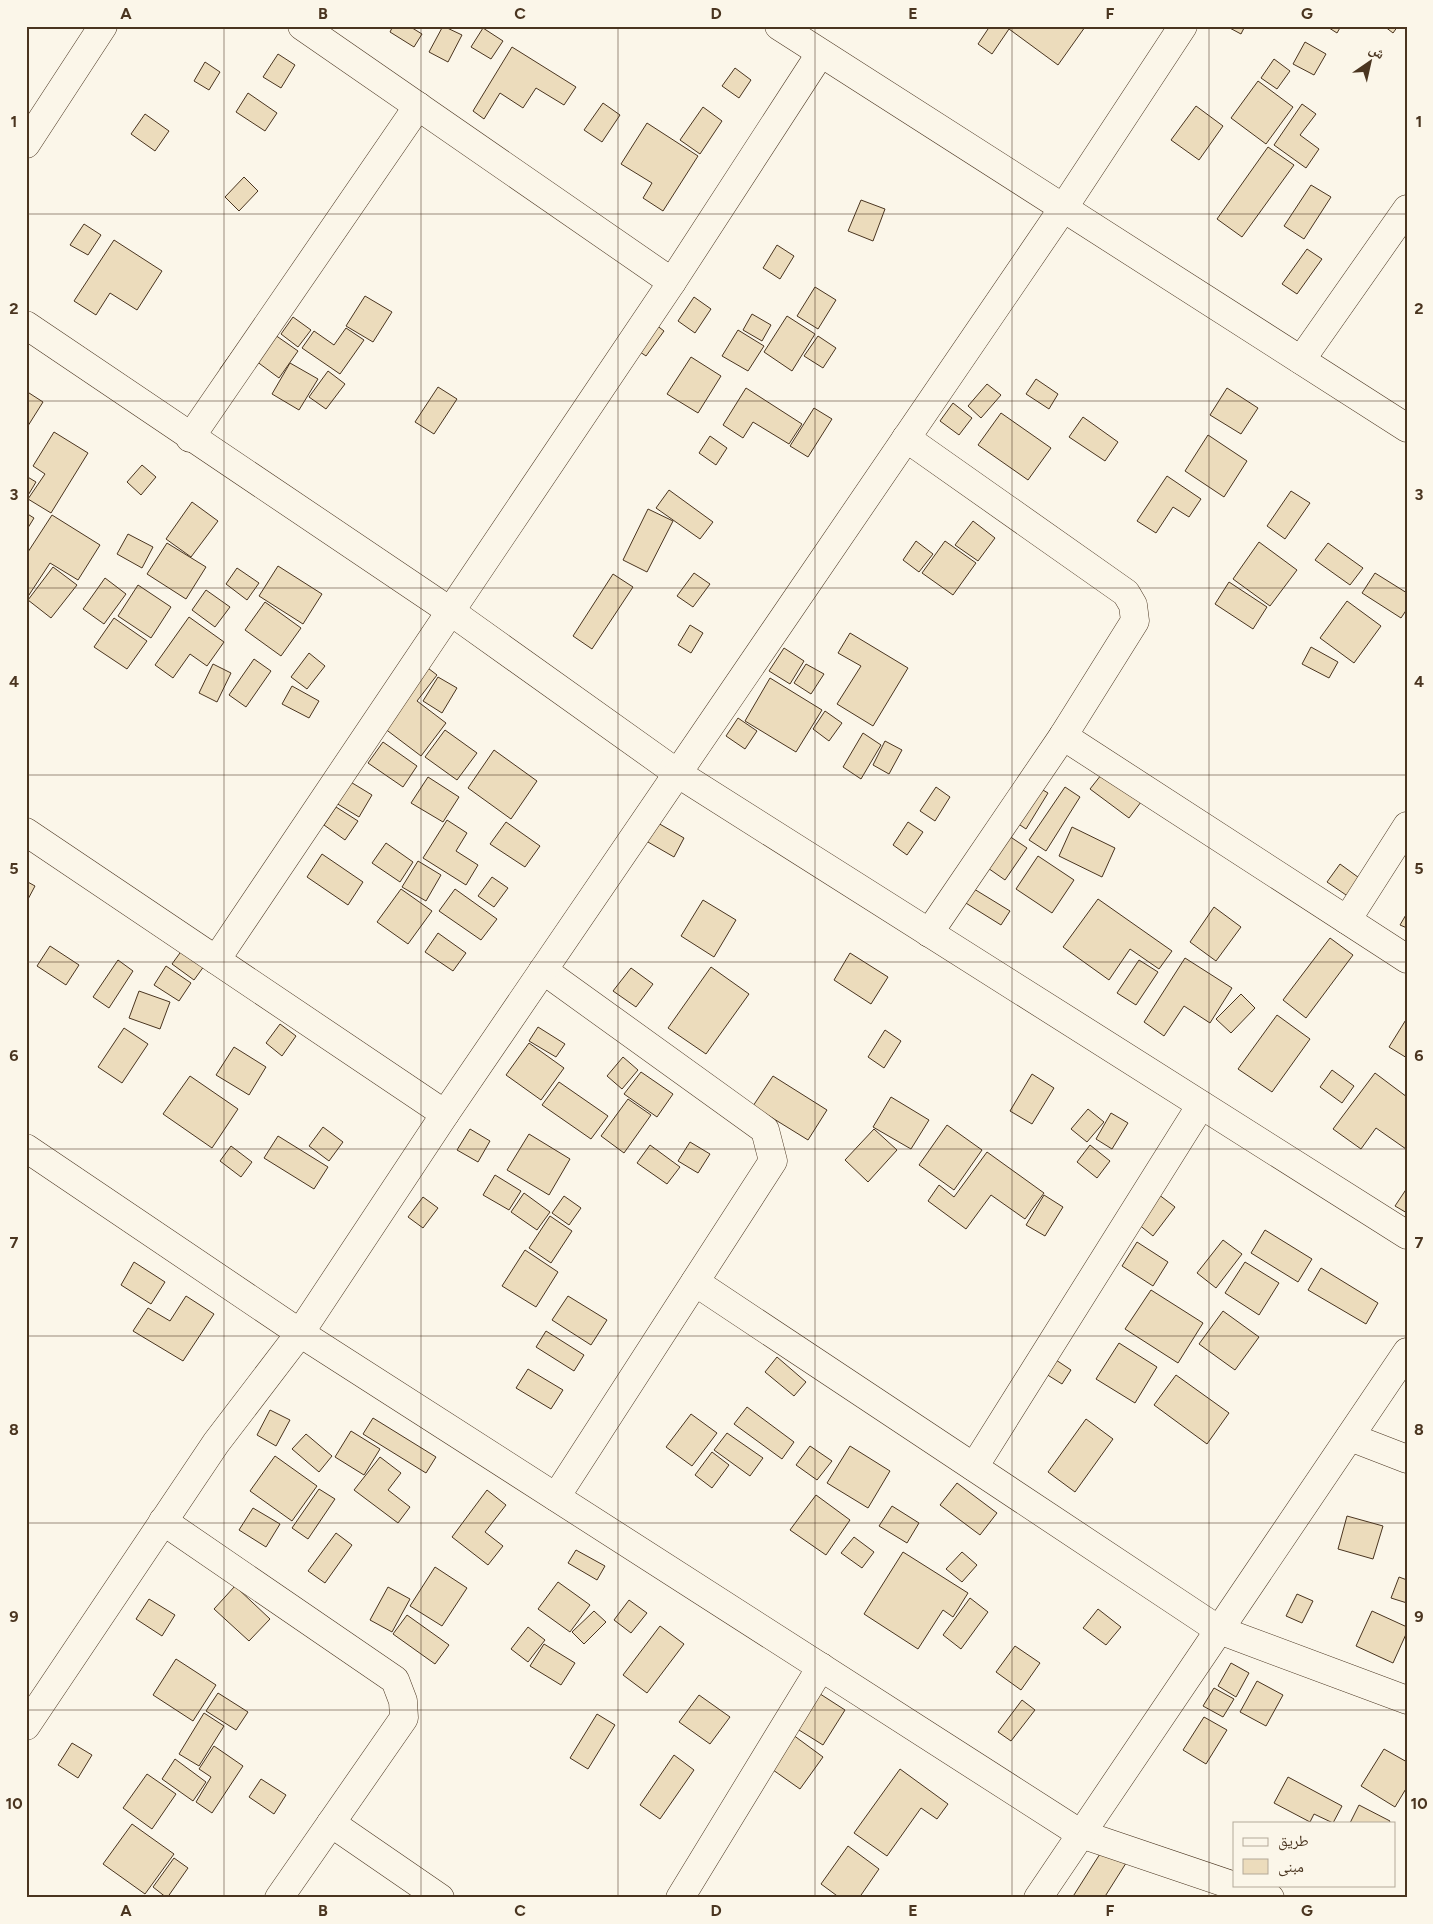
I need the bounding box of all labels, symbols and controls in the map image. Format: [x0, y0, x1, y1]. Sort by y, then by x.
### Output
text: A [120, 4, 132, 23]
text: B [318, 4, 328, 23]
text: C [514, 4, 526, 23]
text: D [710, 4, 722, 23]
text: E [908, 4, 918, 23]
text: F [1106, 4, 1115, 23]
text: G [1301, 4, 1313, 23]
north arrow [1346, 38, 1396, 88]
text: ش [1366, 40, 1388, 63]
text: 1 [11, 112, 17, 131]
text: 1 [1416, 112, 1422, 131]
text: 2 [9, 299, 19, 318]
text: 2 [1414, 299, 1424, 318]
text: 3 [10, 485, 19, 504]
text: 3 [1415, 485, 1424, 504]
text: 4 [9, 672, 19, 691]
text: 4 [1414, 672, 1424, 691]
text: 5 [9, 859, 19, 878]
text: 5 [1414, 859, 1424, 878]
text: 6 [9, 1046, 19, 1065]
text: 6 [1414, 1046, 1424, 1065]
text: 7 [10, 1233, 19, 1252]
text: 7 [1415, 1233, 1424, 1252]
text: 8 [9, 1420, 19, 1439]
text: 8 [1414, 1420, 1424, 1439]
text: 9 [9, 1607, 19, 1626]
text: 9 [1414, 1607, 1424, 1626]
text: 10 [5, 1794, 23, 1813]
text: 10 [1410, 1794, 1428, 1813]
legend [1233, 1822, 1396, 1886]
text: طريق [1278, 1832, 1309, 1851]
text: مبنى [1278, 1858, 1304, 1877]
text: A [120, 1901, 132, 1920]
text: B [318, 1901, 328, 1920]
text: C [514, 1901, 526, 1920]
text: D [710, 1901, 722, 1920]
text: E [908, 1901, 918, 1920]
text: F [1106, 1901, 1115, 1920]
text: G [1301, 1901, 1313, 1920]

